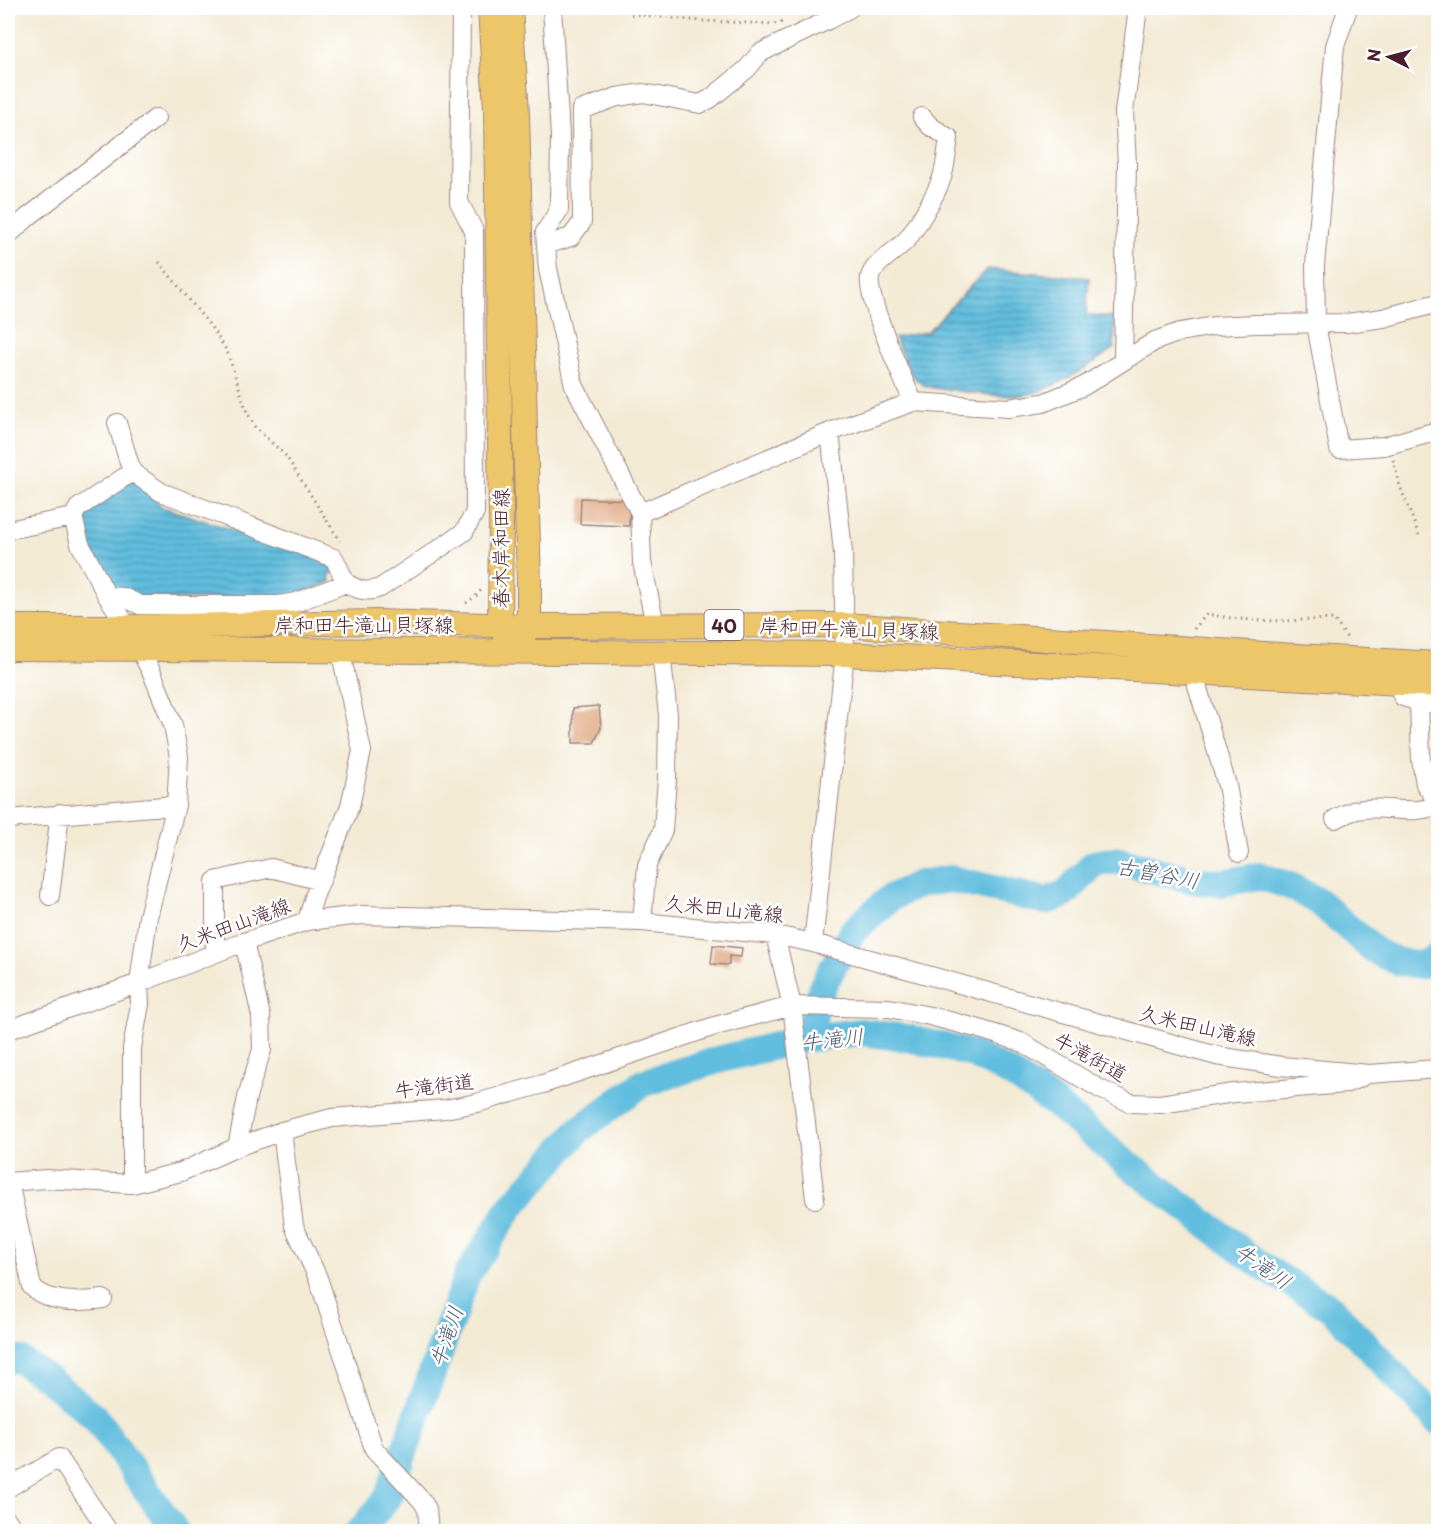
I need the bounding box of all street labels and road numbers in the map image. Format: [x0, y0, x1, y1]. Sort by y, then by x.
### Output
street label: 春木岸和田線 [485, 488, 515, 608]
street label: 岸和田牛滝山貝塚線 [274, 609, 454, 639]
road number: 40 [704, 610, 744, 640]
street label: 岸和田牛滝山貝塚線 [759, 610, 939, 646]
street label: 久米田山滝線 [663, 887, 785, 929]
street label: 久米田山滝線 [171, 889, 295, 959]
street label: 久米田山滝線 [1136, 997, 1260, 1053]
street label: 牛滝街道 [1049, 1023, 1133, 1089]
street label: 牛滝街道 [392, 1065, 476, 1105]

